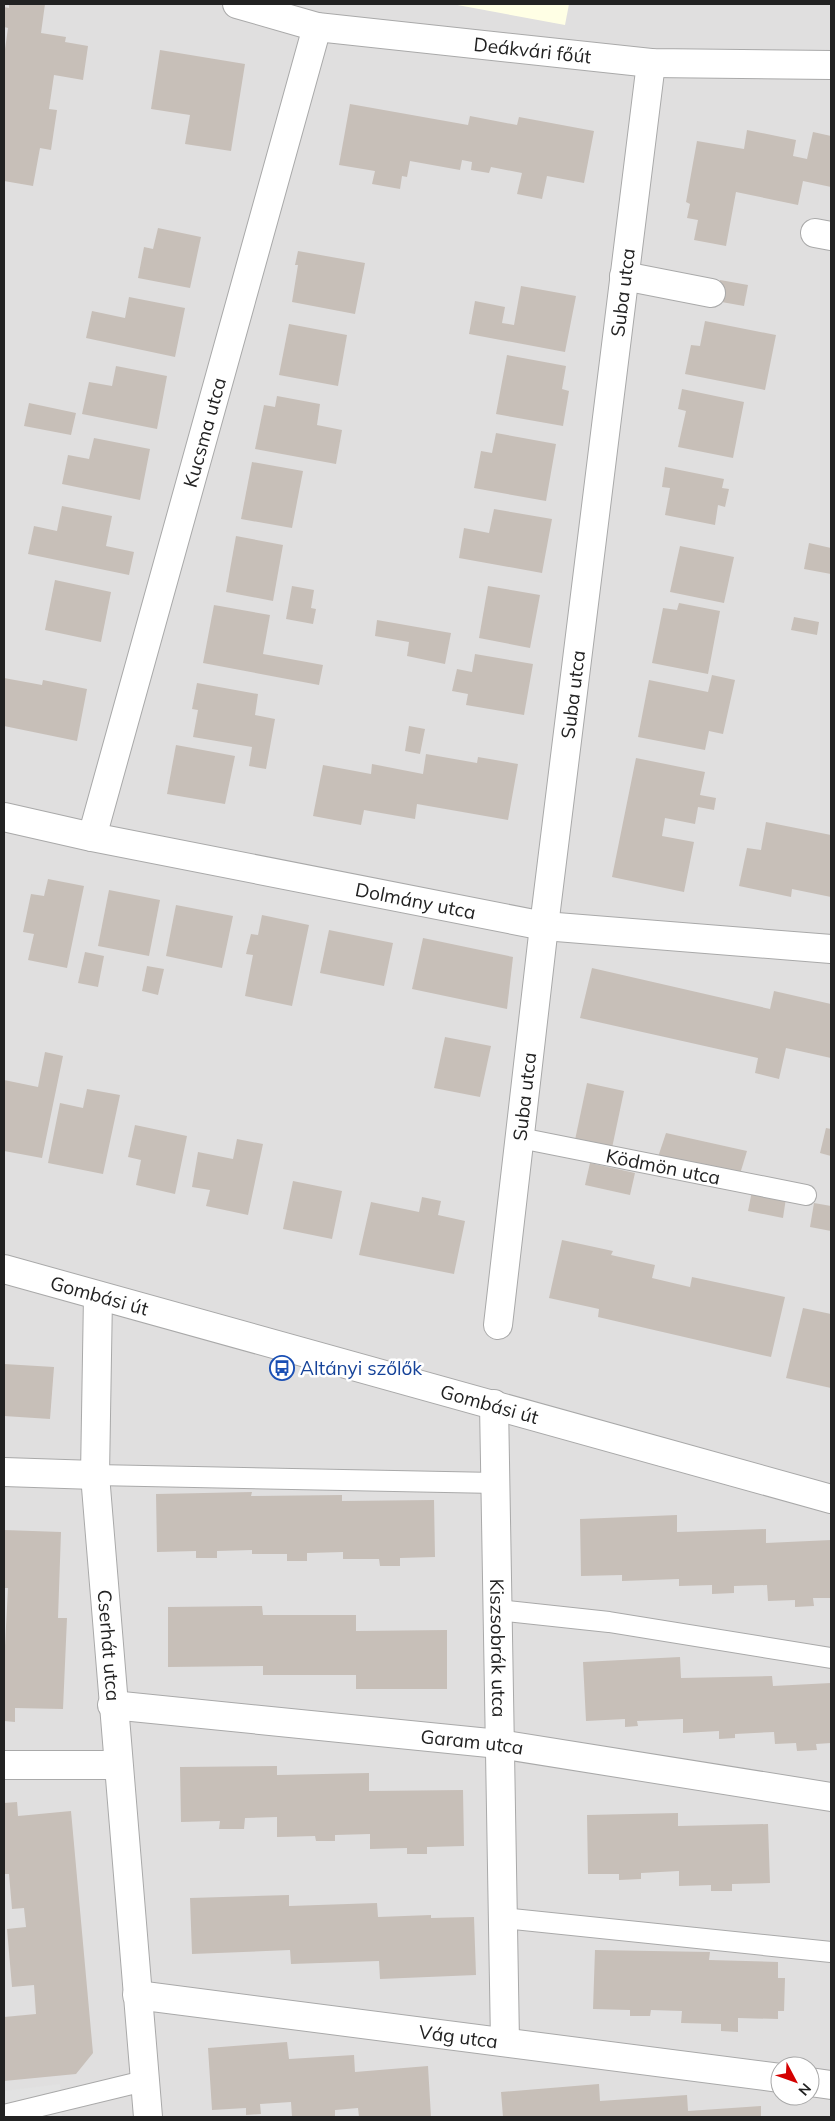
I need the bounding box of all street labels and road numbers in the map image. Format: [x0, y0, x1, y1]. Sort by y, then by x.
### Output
street label: Deákvári főút [473, 32, 593, 69]
street label: Suba utca [605, 247, 640, 338]
street label: Kucsma utca [178, 375, 231, 490]
street label: Suba utca [555, 649, 590, 740]
street label: Dolmány utca [353, 877, 478, 924]
street label: Suba utca [507, 1051, 541, 1142]
street label: Ködmön utca [604, 1143, 722, 1190]
street label: Gombási út [48, 1270, 151, 1321]
street label: Gombási út [438, 1379, 542, 1429]
street label: Kiszsobrák utca [485, 1578, 511, 1718]
street label: Cserhát utca [93, 1589, 126, 1702]
street label: Garam utca [420, 1724, 525, 1760]
street label: Vág utca [417, 2019, 499, 2053]

